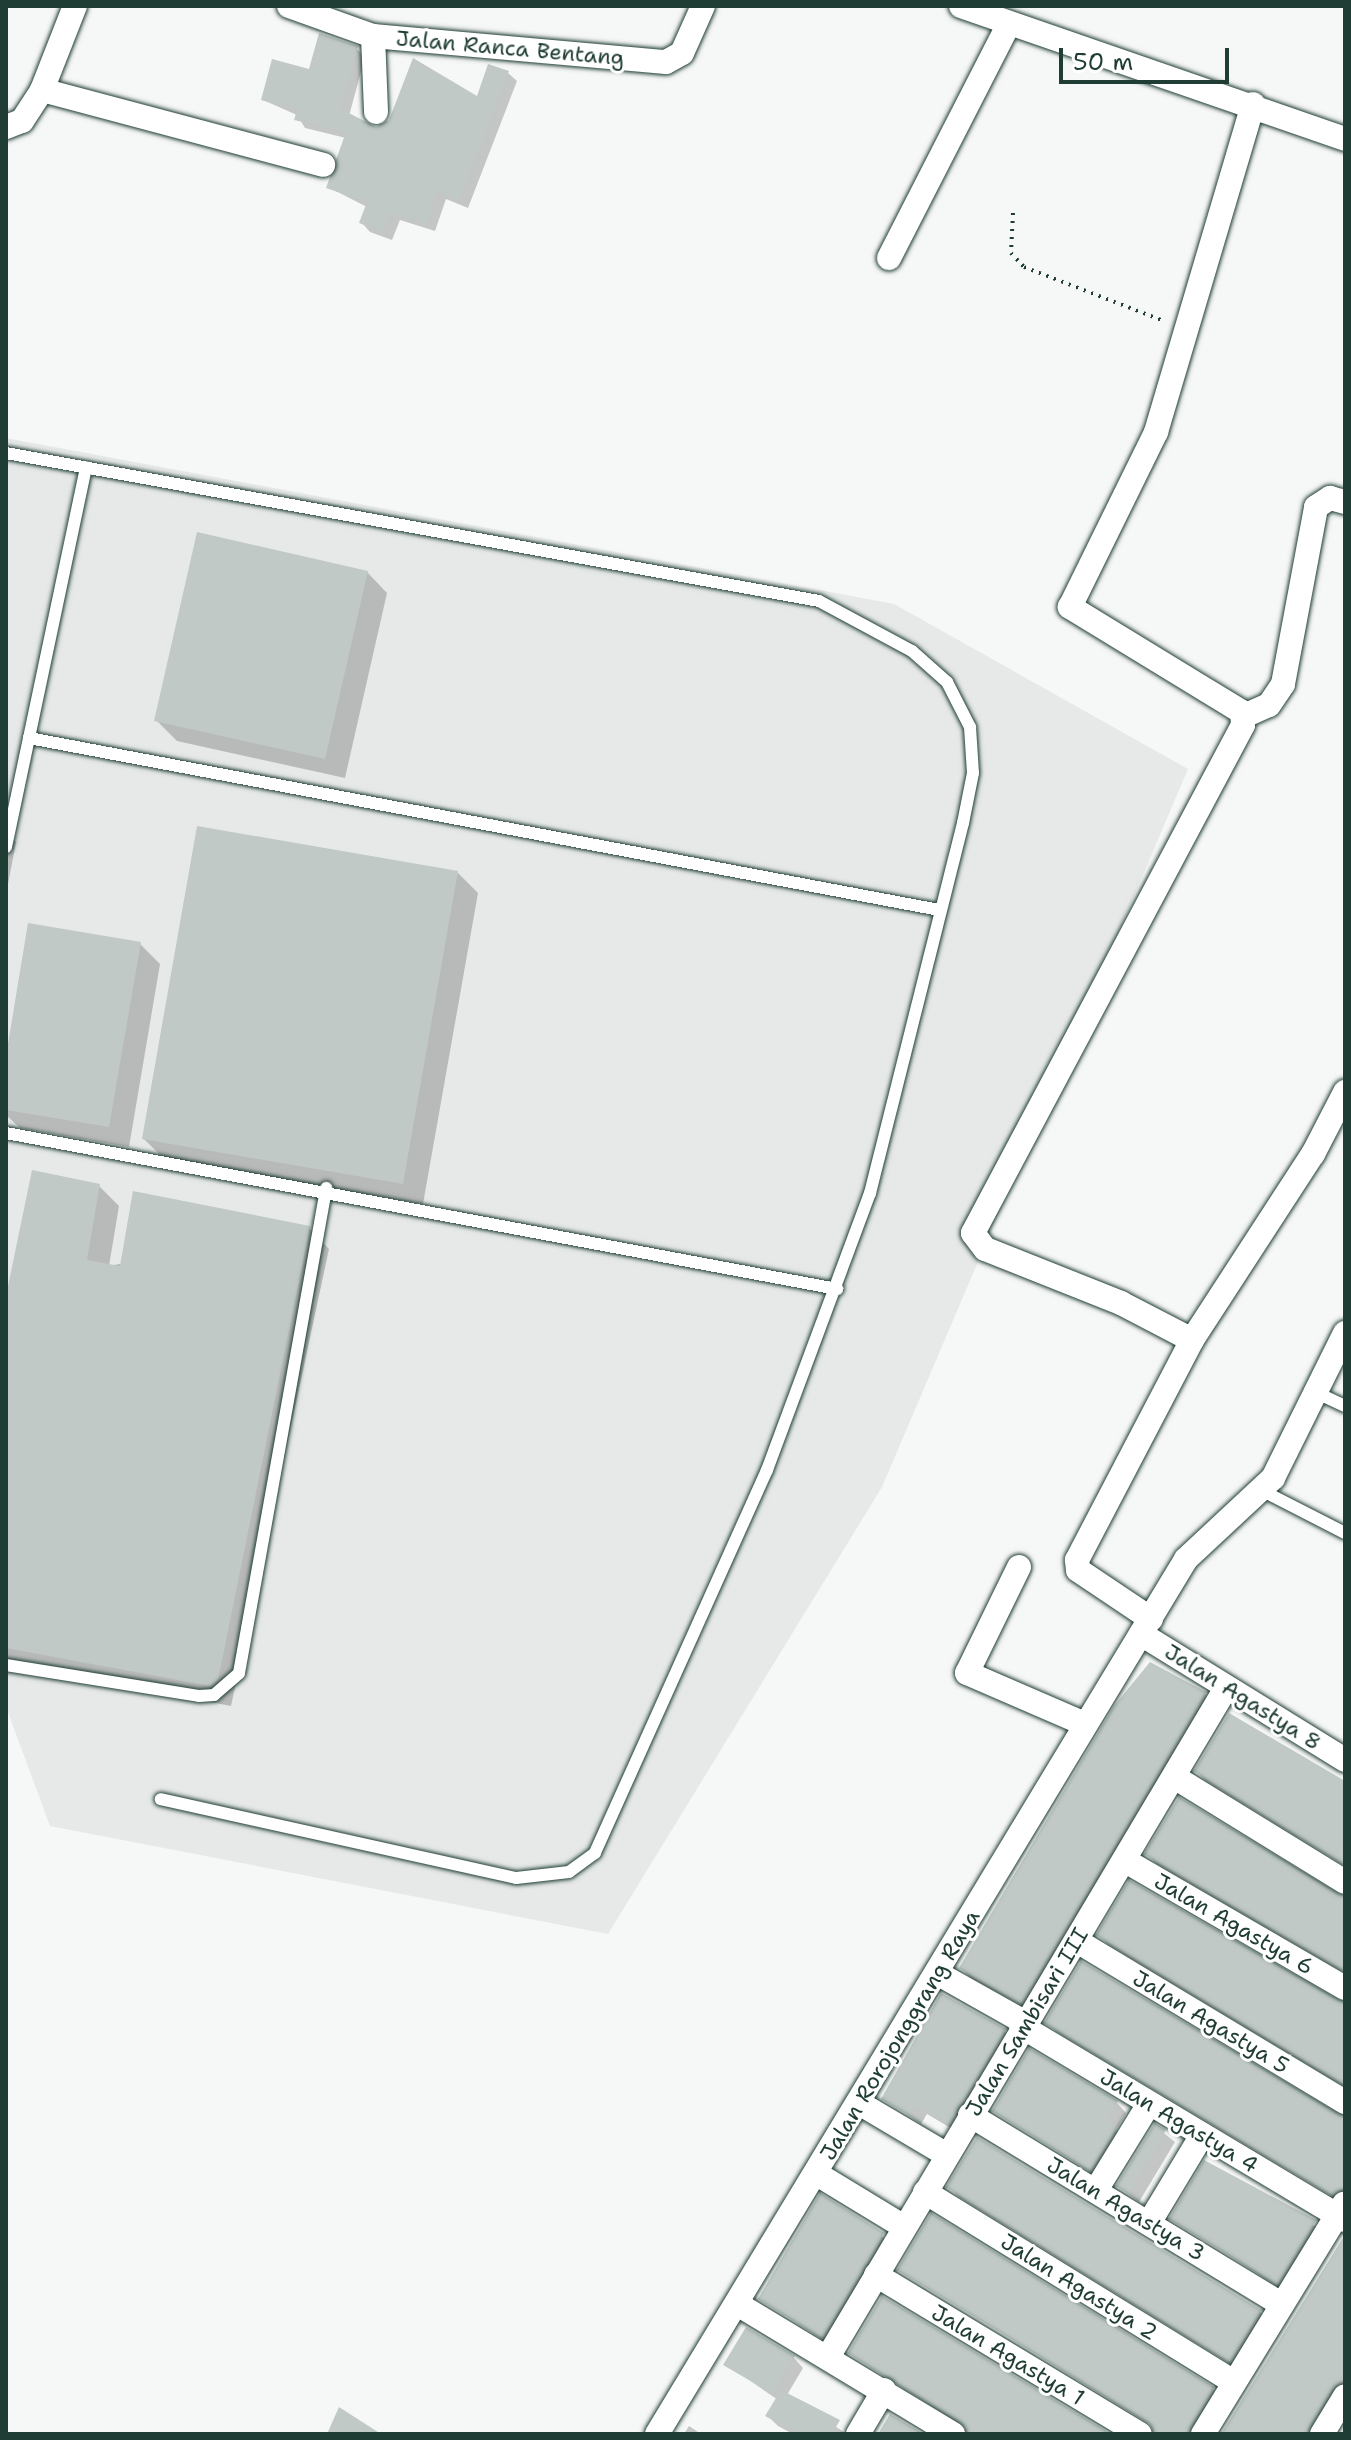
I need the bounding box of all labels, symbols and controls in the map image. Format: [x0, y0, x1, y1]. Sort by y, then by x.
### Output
street label: Jalan Ranca Bentang [395, 25, 625, 71]
scale bar [1063, 32, 1233, 82]
text: 50 m [1073, 46, 1133, 78]
street label: Jalan Agastya 8 [1160, 1638, 1326, 1756]
street label: Jalan Agastya 6 [1150, 1868, 1318, 1980]
street label: Jalan Rorojonggrang Raya [815, 1905, 985, 2165]
street label: Jalan Sambisari III [960, 1923, 1094, 2121]
street label: Jalan Agastya 5 [1128, 1965, 1294, 2079]
street label: Jalan Agastya 4 [1095, 2063, 1263, 2179]
street label: Jalan Agastya 3 [1042, 2151, 1210, 2267]
street label: Jalan Agastya 2 [996, 2228, 1162, 2346]
street label: Jalan Agastya 1 [927, 2299, 1089, 2411]

